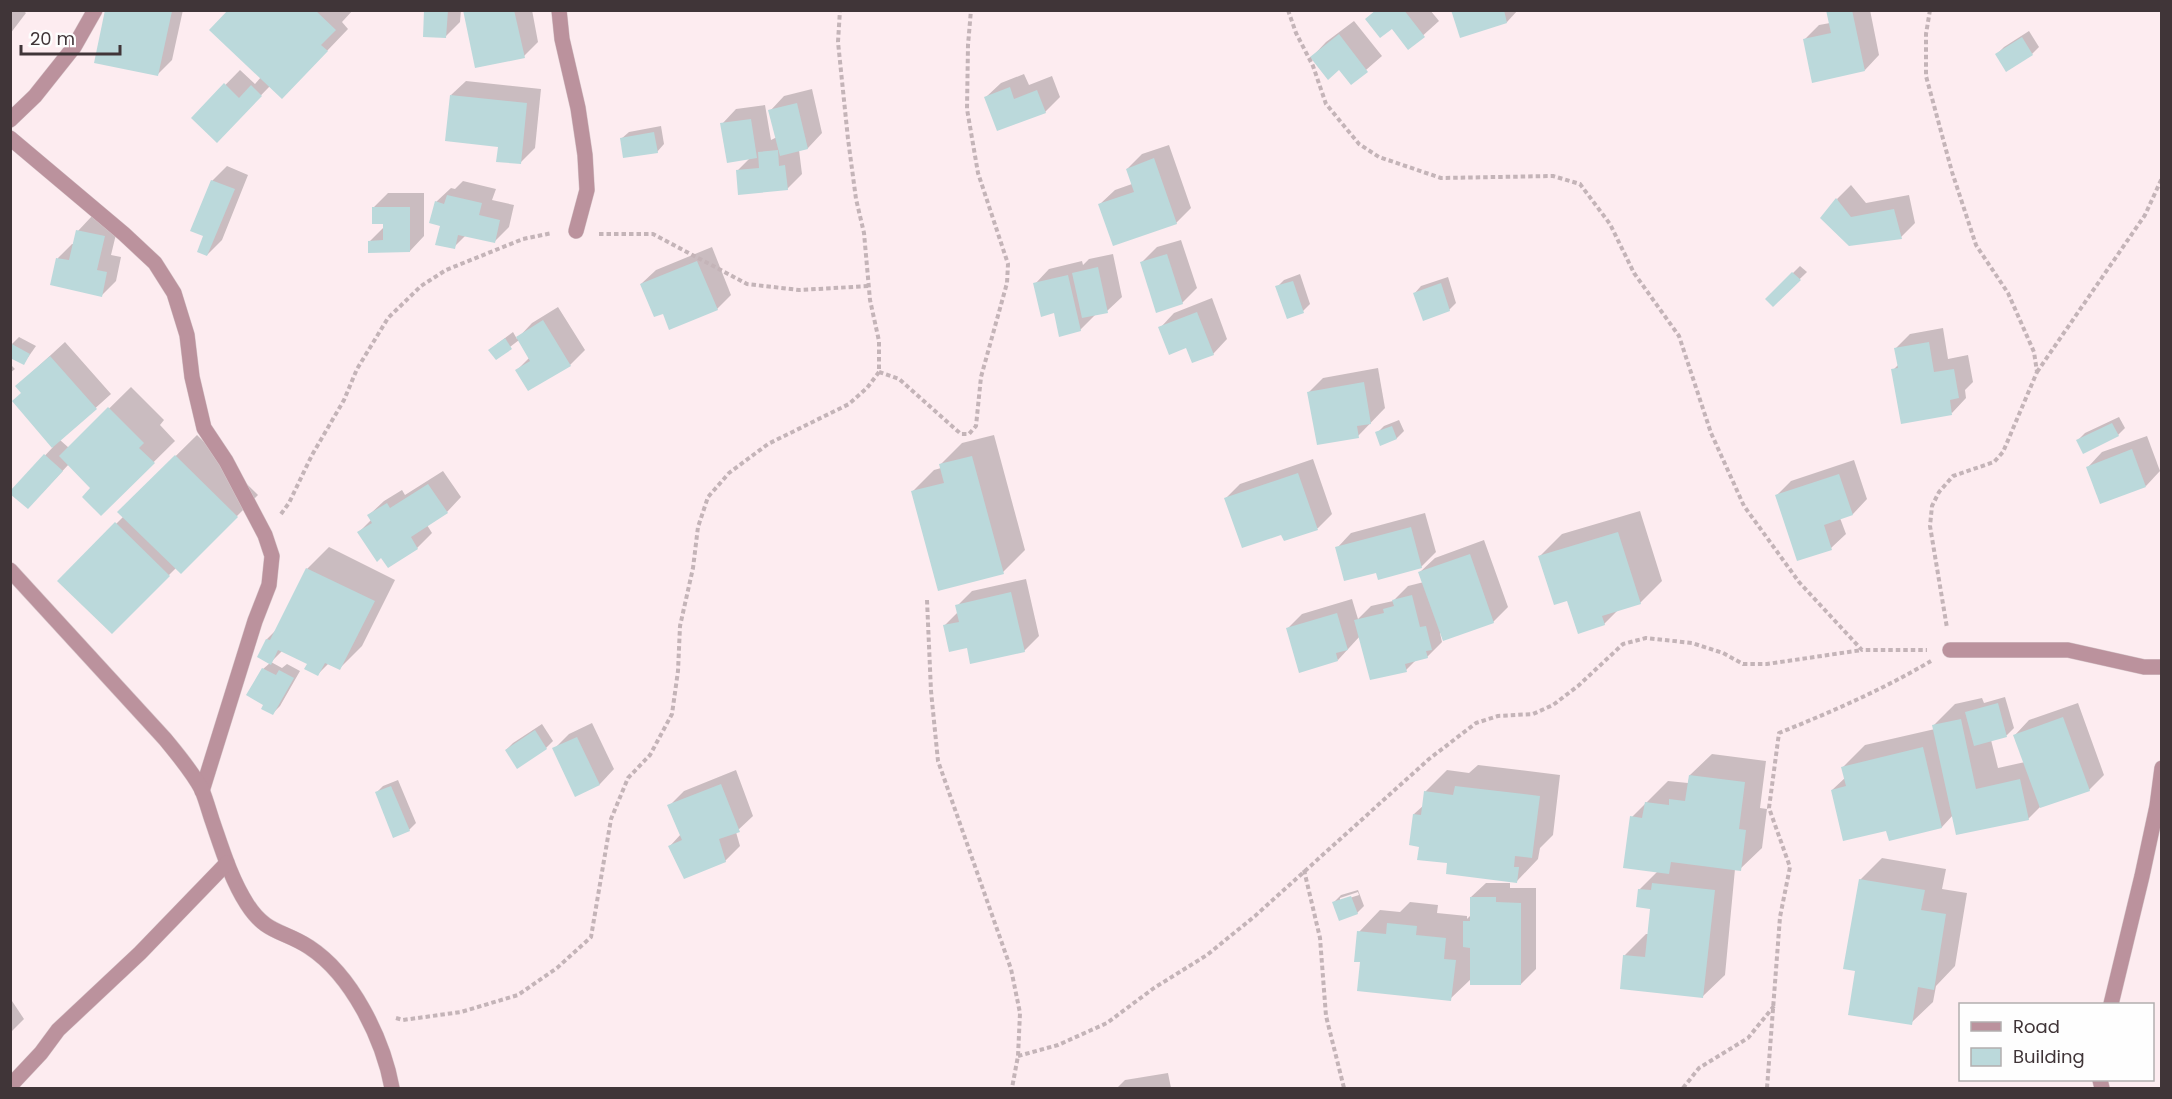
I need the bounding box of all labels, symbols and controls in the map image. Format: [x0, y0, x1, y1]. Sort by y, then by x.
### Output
scale bar [21, 18, 120, 56]
text: 20 m [30, 26, 75, 51]
legend [1959, 1003, 2154, 1081]
text: Road [2013, 1014, 2060, 1039]
text: Building [2013, 1044, 2085, 1069]

